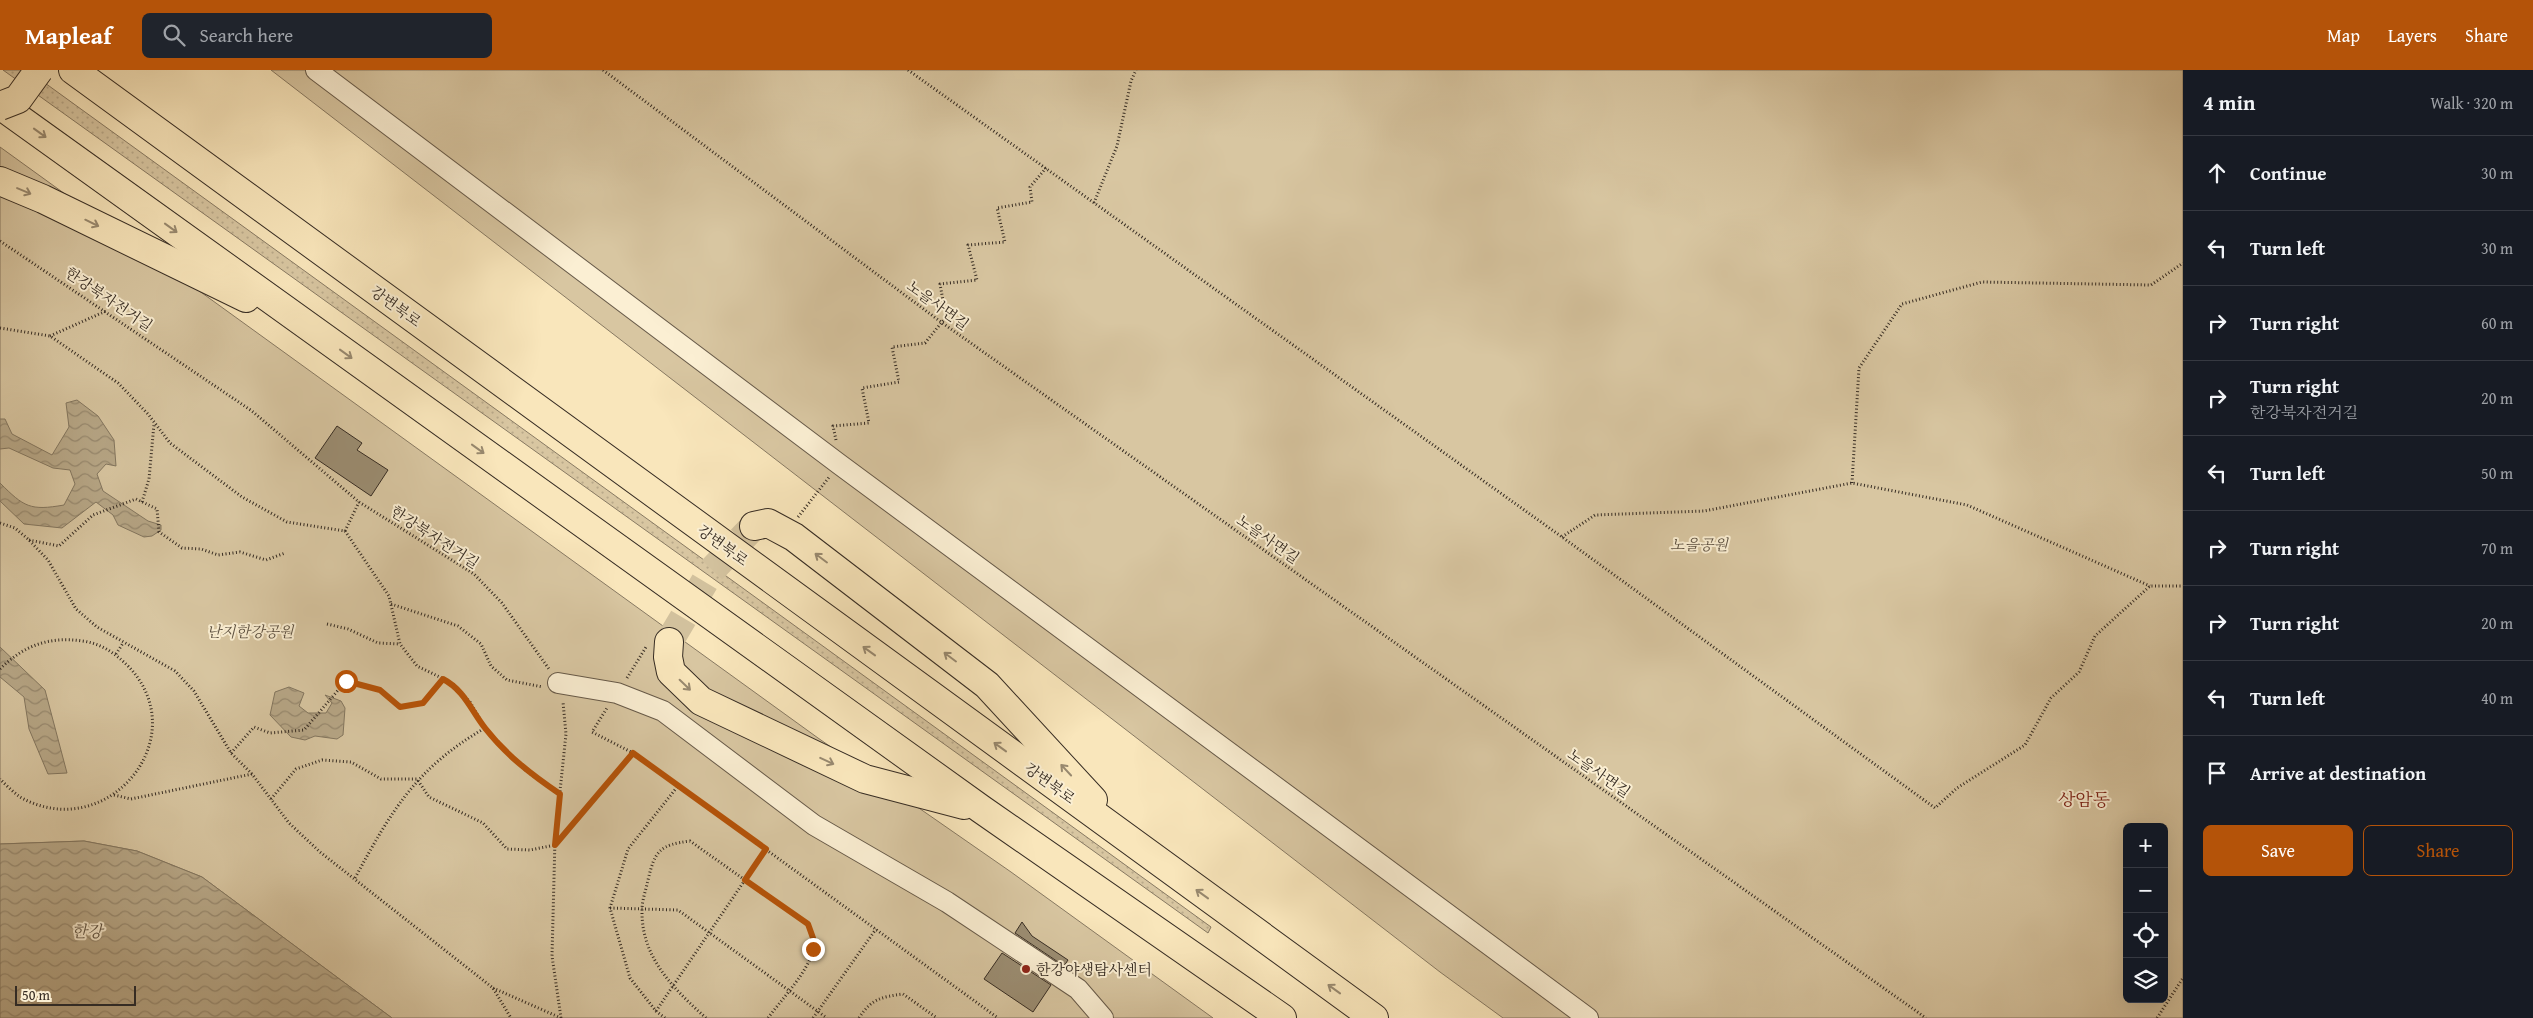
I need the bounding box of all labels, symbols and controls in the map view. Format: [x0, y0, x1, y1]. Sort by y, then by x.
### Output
search box [142, 13, 492, 58]
text: Mapleaf [25, 18, 112, 53]
icon: search [160, 21, 188, 49]
text: Search here [200, 21, 293, 49]
text: Map [2327, 22, 2360, 49]
text: Layers [2388, 22, 2437, 49]
text: Share [2465, 22, 2508, 49]
text: 4 min [2203, 87, 2255, 118]
text: Walk · 320 m [2430, 91, 2513, 115]
one-way arrow [32, 128, 46, 138]
icon: ahead [2203, 159, 2231, 187]
text: Continue [2250, 159, 2327, 187]
text: 30 m [2481, 161, 2513, 185]
one-way arrow [16, 187, 31, 197]
one-way arrow [84, 219, 99, 228]
one-way arrow [164, 223, 178, 233]
icon: left [2203, 234, 2231, 262]
text: Turn left [2250, 234, 2325, 262]
text: 30 m [2481, 236, 2513, 260]
street label: 한강북자전거길 [61, 262, 157, 336]
street label: 노을사면길 [903, 275, 973, 335]
street label: 강변북로 [366, 280, 426, 332]
icon: right [2203, 309, 2231, 337]
text: Turn right [2250, 309, 2339, 337]
text: 60 m [2481, 311, 2513, 335]
one-way arrow [339, 349, 353, 359]
text: Turn right [2250, 372, 2339, 400]
icon: right [2203, 384, 2231, 412]
text: 20 m [2481, 386, 2513, 410]
text: 한강북자전거길 [2250, 400, 2358, 424]
one-way arrow [471, 444, 485, 454]
icon: left [2203, 459, 2231, 487]
text: Turn left [2250, 459, 2325, 487]
text: 50 m [2481, 461, 2513, 485]
street label: 한강북자전거길 [387, 501, 483, 573]
street label: 노을사면길 [1232, 510, 1304, 568]
street label: 강변북로 [693, 519, 753, 571]
park label: 노을공원 [1670, 534, 1729, 555]
icon: right [2203, 534, 2231, 562]
text: Turn right [2250, 534, 2339, 562]
text: 70 m [2481, 536, 2513, 560]
one-way arrow [814, 553, 828, 563]
icon: right [2203, 609, 2231, 637]
text: Turn right [2250, 609, 2339, 637]
text: 20 m [2481, 611, 2513, 635]
park label: 난지한강공원 [207, 621, 295, 642]
one-way arrow [862, 646, 876, 656]
one-way arrow [943, 652, 957, 662]
route start [335, 670, 358, 693]
one-way arrow [678, 679, 691, 691]
icon: left [2203, 684, 2231, 712]
text: Turn left [2250, 684, 2325, 712]
text: 40 m [2481, 686, 2513, 710]
one-way arrow [993, 742, 1007, 752]
street label: 노을사면길 [1563, 744, 1635, 802]
one-way arrow [819, 756, 834, 766]
street label: 강변북로 [1020, 757, 1080, 809]
icon: arrive [2203, 759, 2231, 787]
text: Arrive at destination [2250, 759, 2426, 787]
one-way arrow [1060, 764, 1072, 777]
district label: 상암동 [2058, 786, 2110, 813]
map controls [2123, 823, 2168, 1003]
button: + [2123, 823, 2168, 868]
button: Save [2203, 825, 2353, 876]
button: Share [2363, 825, 2513, 876]
button: − [2123, 868, 2168, 913]
one-way arrow [1196, 889, 1210, 899]
button: locate [2123, 913, 2168, 958]
water label: 한강 [72, 919, 105, 943]
route end [802, 938, 825, 961]
button: layers [2123, 958, 2168, 1003]
place label: 한강야생탐사센터 [1036, 959, 1152, 980]
marker: 한강야생탐사센터 [1020, 963, 1032, 975]
scale bar [15, 983, 136, 1006]
one-way arrow [1328, 984, 1341, 995]
text: 50 m [22, 985, 50, 1005]

